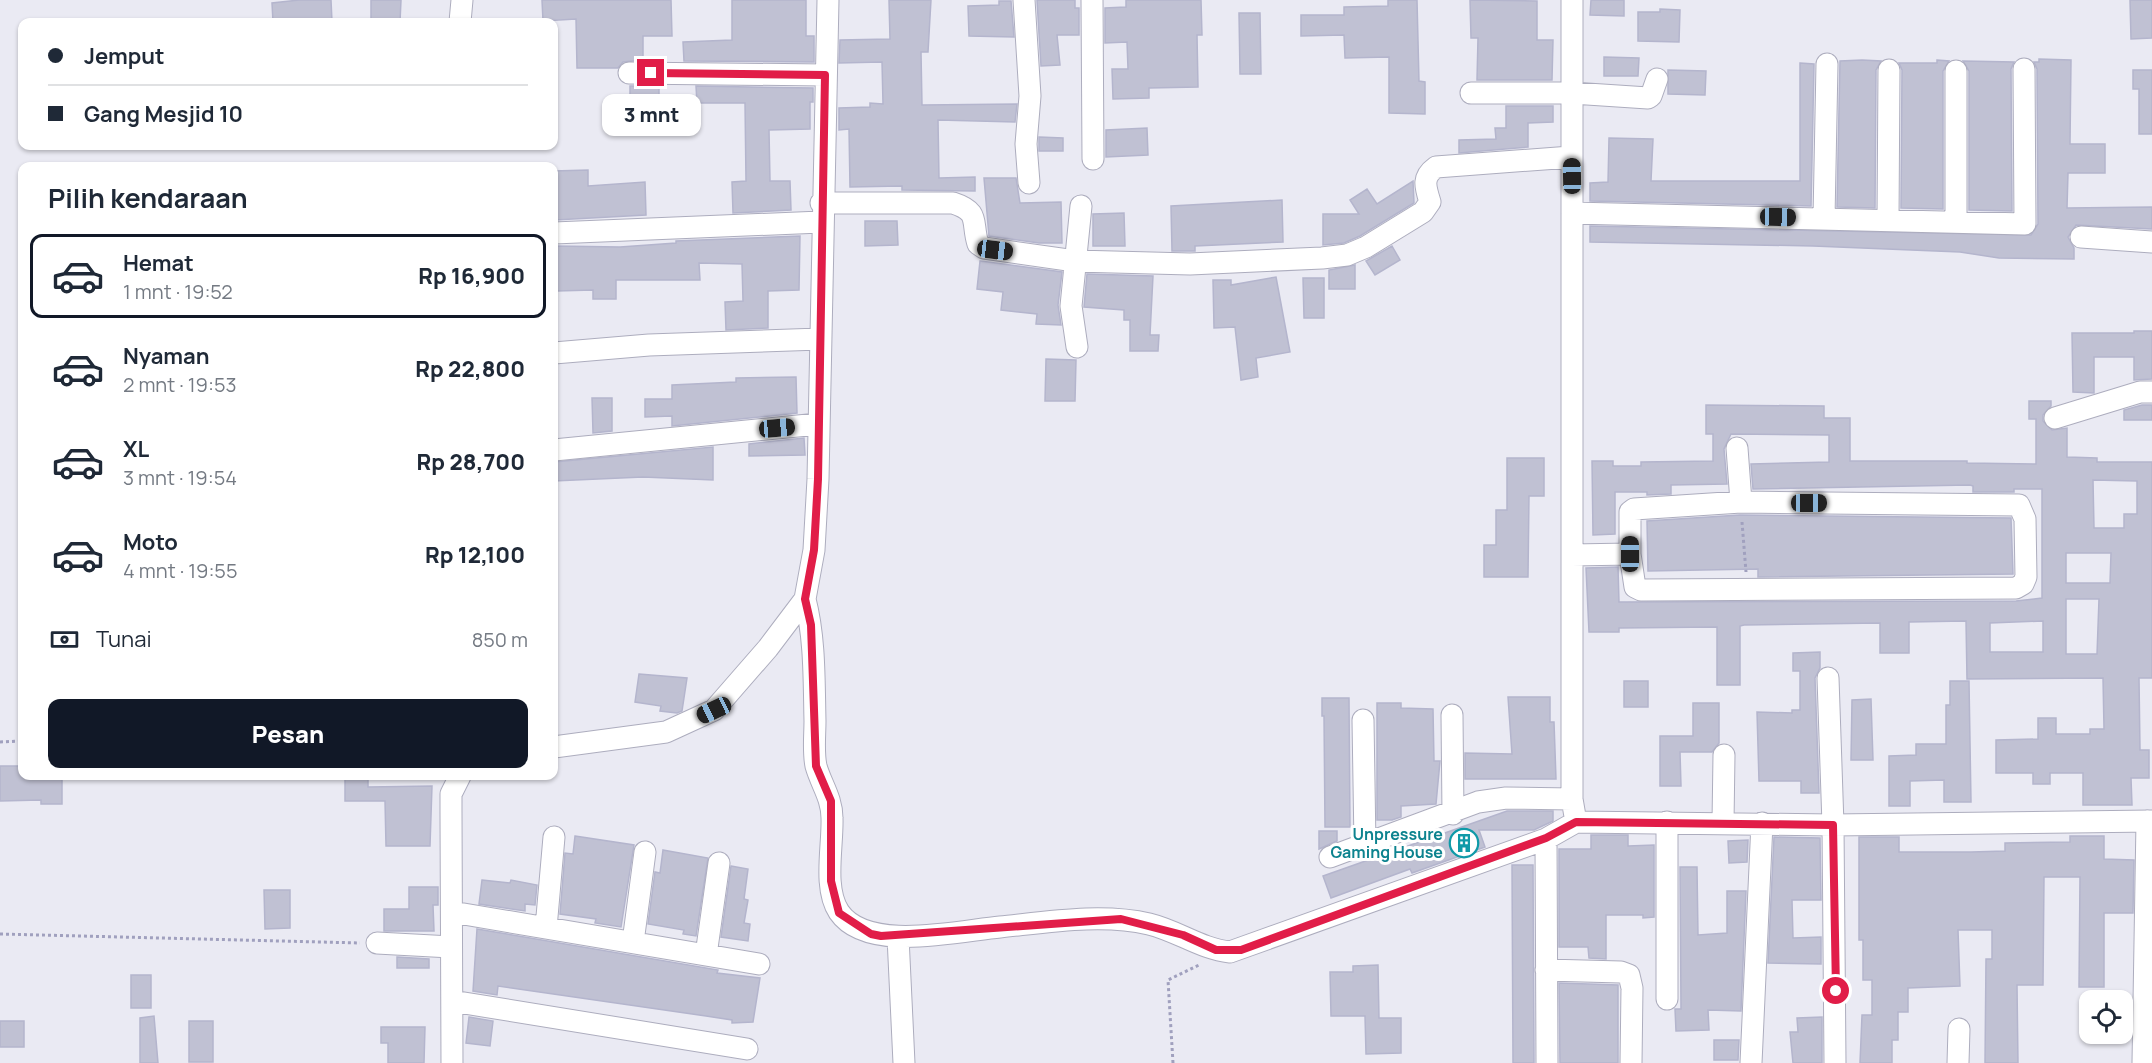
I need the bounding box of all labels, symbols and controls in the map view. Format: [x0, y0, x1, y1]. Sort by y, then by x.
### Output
text: Jemput [84, 41, 165, 71]
route end [637, 59, 664, 86]
callout: 3 mnt [602, 94, 700, 136]
text: Gang Mesjid 10 [84, 99, 243, 129]
text: 3 mnt [624, 101, 679, 128]
car [1563, 158, 1581, 194]
text: Pilih kendaraan [48, 179, 248, 216]
car [1760, 208, 1796, 226]
car [976, 239, 1014, 261]
text: Hemat [123, 248, 194, 278]
icon: car [51, 249, 105, 303]
text: Rp 16,900 [418, 261, 525, 291]
text: 1 mnt · 19:52 [123, 278, 233, 305]
text: Nyaman [123, 341, 210, 371]
icon: car [51, 342, 105, 396]
text: Rp 22,800 [415, 354, 525, 384]
text: 2 mnt · 19:53 [123, 371, 237, 398]
car [758, 417, 796, 439]
text: XL [123, 434, 149, 464]
icon: car [51, 435, 105, 489]
text: Rp 28,700 [417, 447, 525, 477]
text: 3 mnt · 19:54 [123, 464, 237, 491]
car [1791, 494, 1827, 512]
text: Moto [123, 527, 178, 557]
icon: car [51, 528, 105, 582]
car [1621, 536, 1639, 572]
text: Rp 12,100 [425, 540, 525, 570]
text: 4 mnt · 19:55 [123, 557, 237, 584]
icon: cash [48, 623, 81, 656]
text: Tunai [96, 624, 152, 654]
text: 850 m [472, 626, 528, 653]
car [694, 694, 734, 726]
button: Pesan [48, 699, 528, 768]
place label: Unpressure Gaming House [1330, 823, 1443, 863]
building icon: Unpressure Gaming House [1448, 827, 1480, 859]
route start [1822, 977, 1849, 1004]
map controls [2079, 990, 2133, 1044]
button: locate [2079, 990, 2133, 1044]

